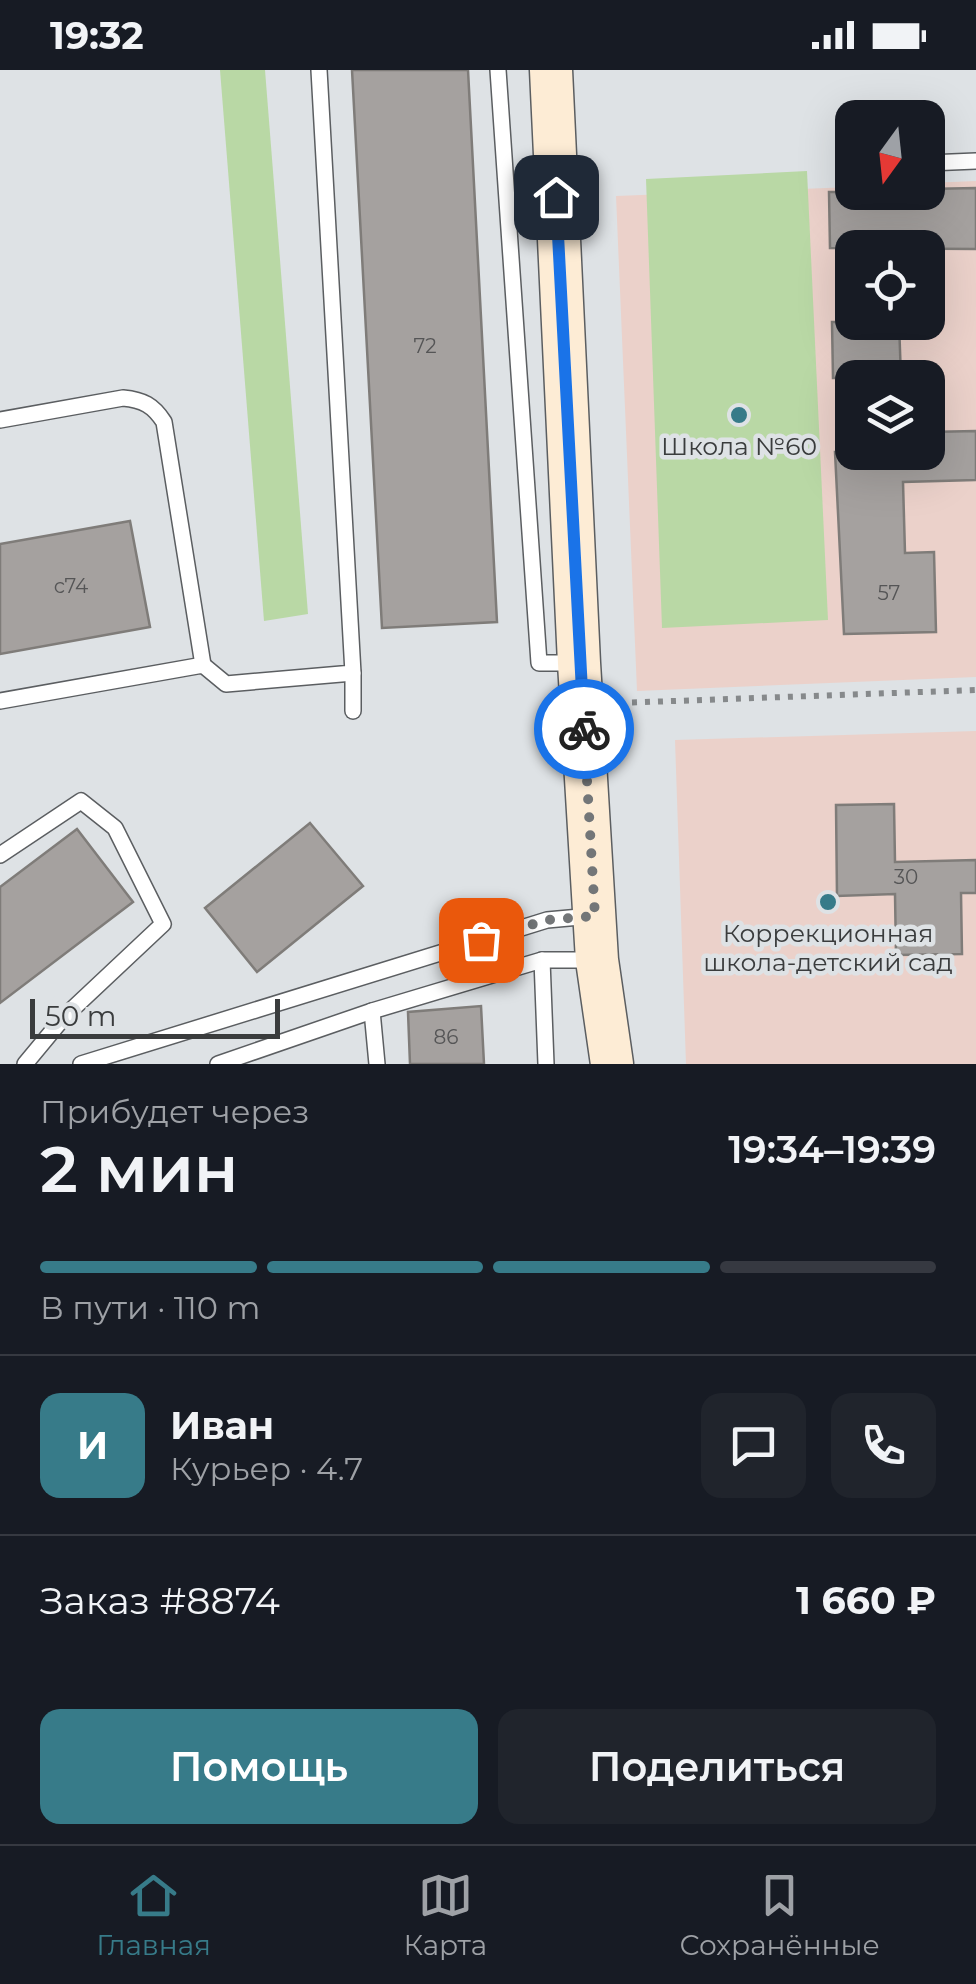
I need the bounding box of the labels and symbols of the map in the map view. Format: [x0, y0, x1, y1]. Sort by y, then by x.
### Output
north arrow [835, 100, 945, 210]
pin [514, 155, 599, 240]
house number: 72 [413, 334, 437, 358]
marker: Школа №60 [728, 404, 750, 426]
place label: Школа №60 [661, 431, 817, 461]
house number: с74 [54, 574, 88, 598]
house number: 57 [878, 581, 900, 605]
courier [534, 679, 634, 779]
house number: 30 [894, 865, 918, 889]
marker: Коррекционная школа-детский сад [817, 891, 839, 913]
pin [439, 898, 524, 983]
place label: Коррекционная школа-детский сад [703, 918, 953, 977]
scale bar [30, 994, 280, 1038]
house number: 86 [434, 1025, 458, 1049]

